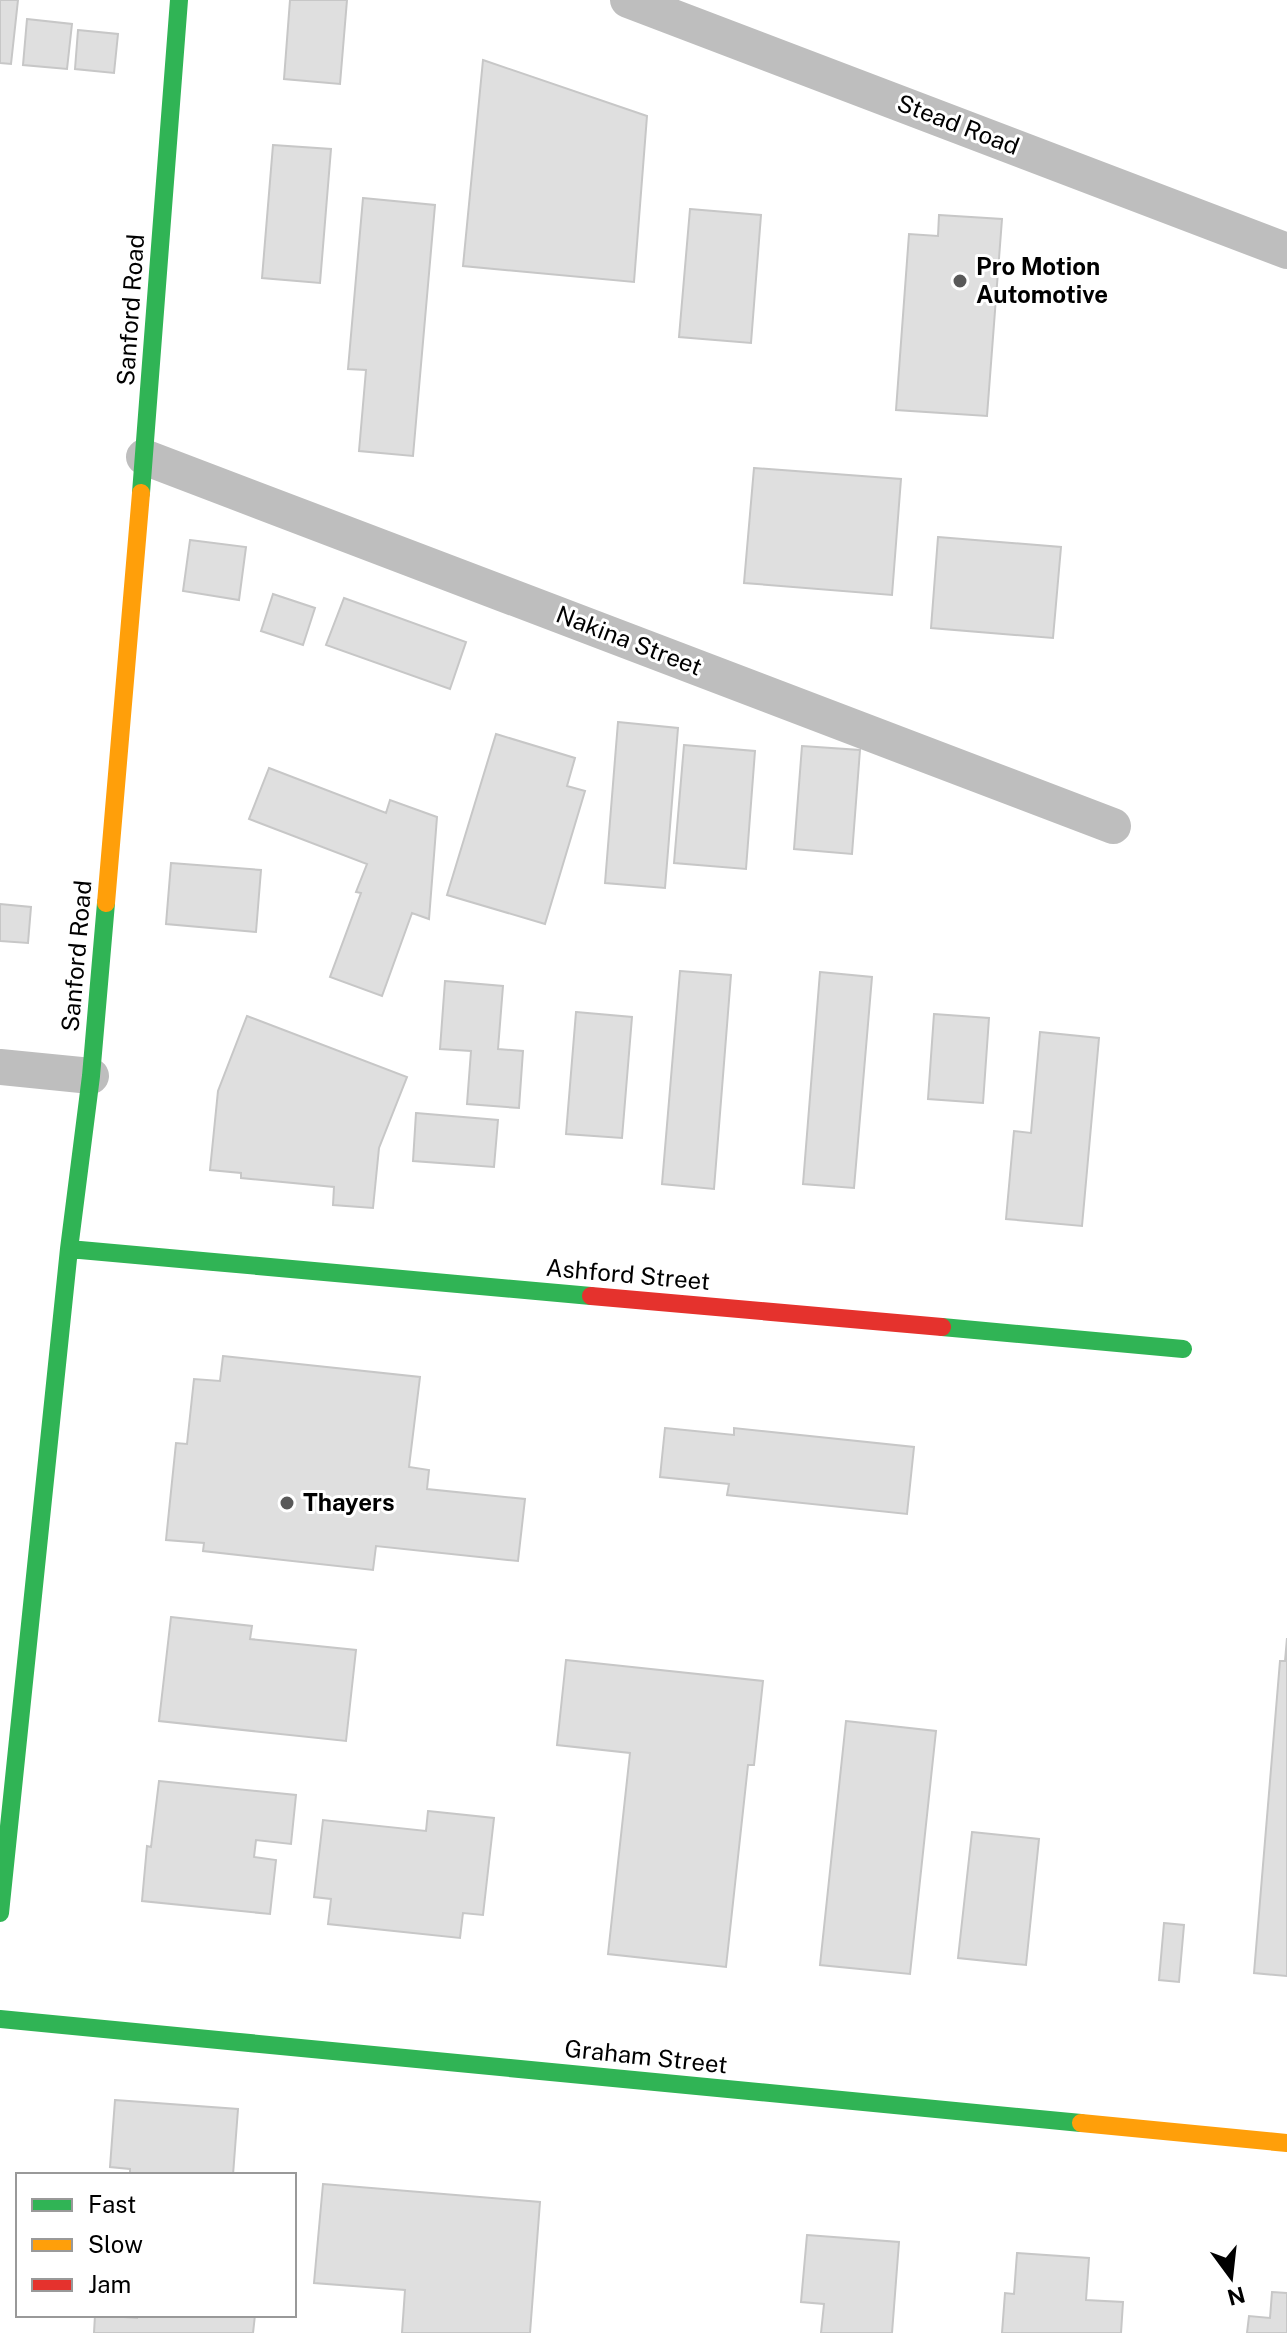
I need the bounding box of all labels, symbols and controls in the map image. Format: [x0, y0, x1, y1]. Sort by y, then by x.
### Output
street label: Stead Road [893, 88, 1023, 160]
street label: Sanford Road [111, 233, 149, 387]
place label: Pro Motion Automotive [976, 252, 1108, 308]
marker: Pro Motion Automotive [951, 272, 969, 290]
street label: Nakina Street [553, 599, 706, 681]
street label: Sanford Road [55, 879, 97, 1033]
street label: Ashford Street [545, 1253, 711, 1295]
place label: Thayers [303, 1488, 395, 1516]
marker: Thayers [278, 1494, 296, 1512]
street label: Graham Street [563, 2034, 729, 2078]
legend [16, 2173, 296, 2317]
text: Fast [88, 2190, 136, 2218]
text: Slow [88, 2230, 143, 2258]
north arrow [1191, 2237, 1271, 2317]
text: Jam [88, 2270, 131, 2298]
text: N [1224, 2282, 1248, 2311]

